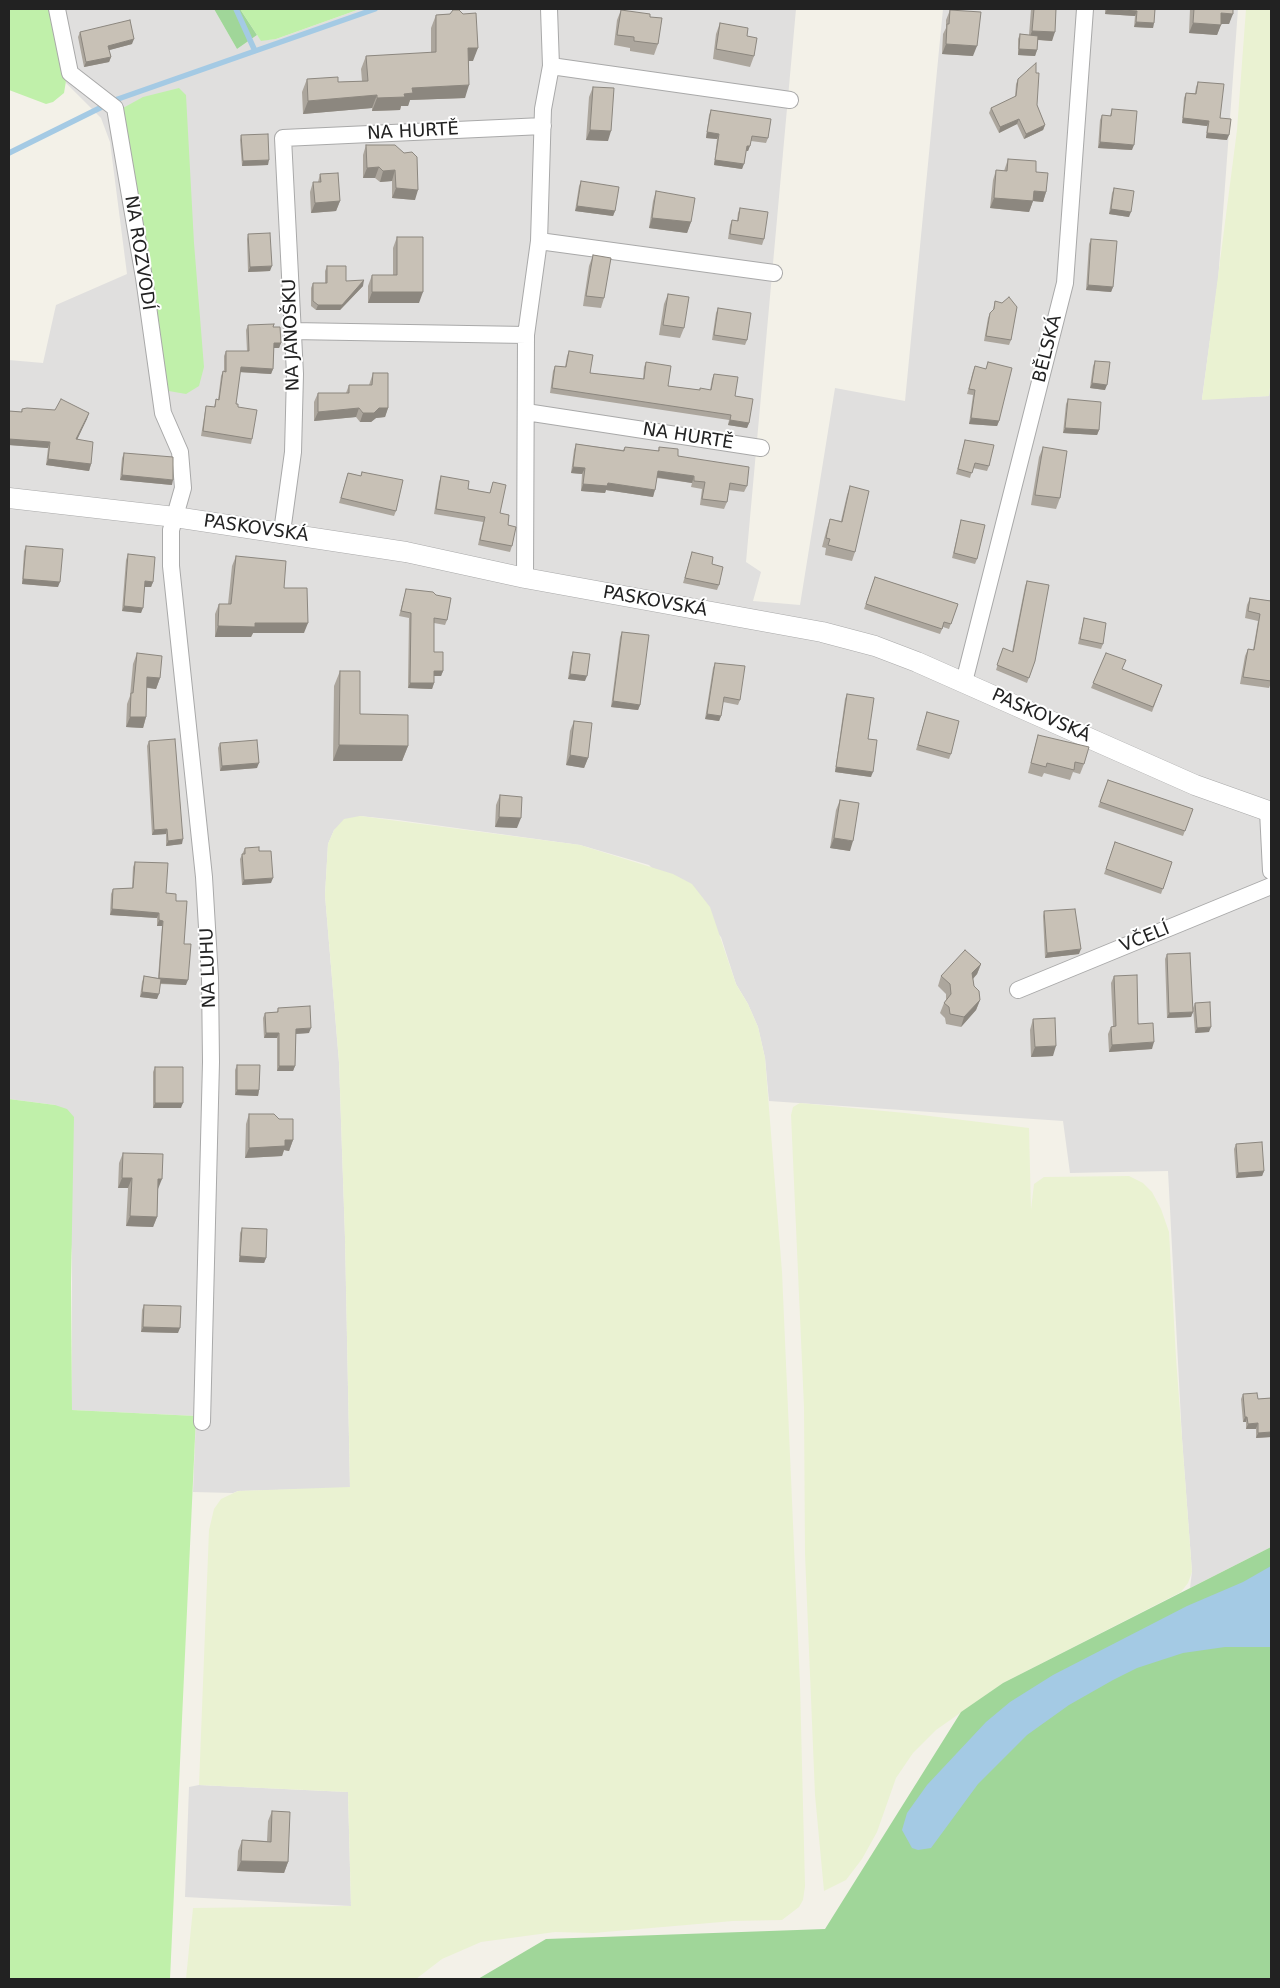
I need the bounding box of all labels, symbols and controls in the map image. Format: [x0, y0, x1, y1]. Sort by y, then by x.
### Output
street label: NA HURTĚ [367, 119, 459, 145]
street label: NA ROZVODÍ [119, 194, 159, 312]
street label: NA JANOŠKU [279, 278, 305, 392]
street label: BĚLSKÁ [1029, 313, 1067, 385]
street label: NA HURTĚ [641, 419, 735, 455]
street label: PASKOVSKÁ [202, 511, 310, 547]
street label: PASKOVSKÁ [601, 582, 709, 622]
street label: PASKOVSKÁ [988, 685, 1094, 747]
street label: VČELÍ [1117, 918, 1173, 958]
street label: NA LUHU [197, 927, 221, 1009]

